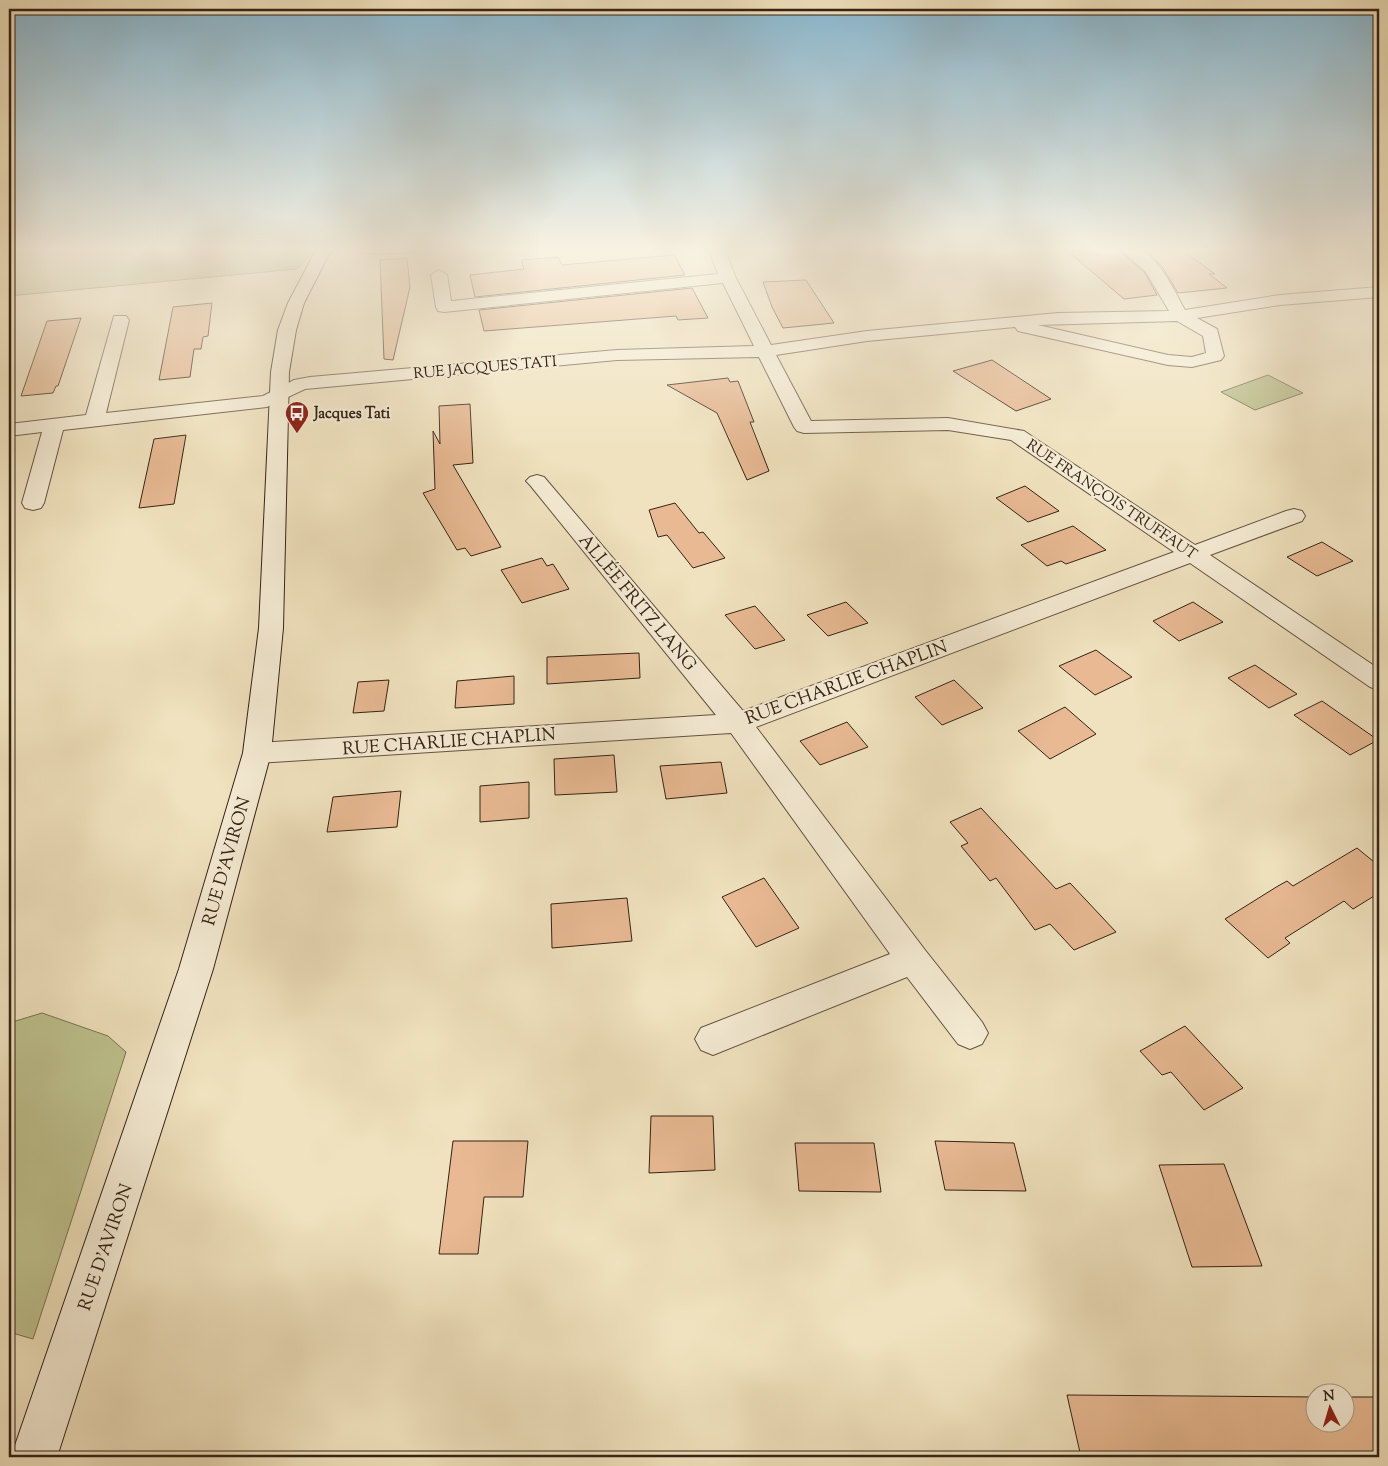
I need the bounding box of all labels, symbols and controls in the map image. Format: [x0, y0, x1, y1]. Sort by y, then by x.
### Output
street label: RUE JACQUES TATI [413, 352, 558, 385]
bus stop icon: Jacques Tati [284, 400, 310, 434]
place label: Jacques Tati [313, 404, 391, 425]
street label: RUE FRANÇOIS TRUFFAUT [1022, 435, 1201, 566]
street label: ALLÉE FRITZ LANG [571, 529, 702, 678]
street label: RUE CHARLIE CHAPLIN [742, 635, 952, 733]
street label: RUE CHARLIE CHAPLIN [342, 723, 557, 763]
street label: RUE D'AVIRON [197, 794, 259, 929]
street label: RUE D'AVIRON [73, 1181, 141, 1315]
north arrow [1306, 1384, 1356, 1434]
text: N [1323, 1387, 1335, 1407]

